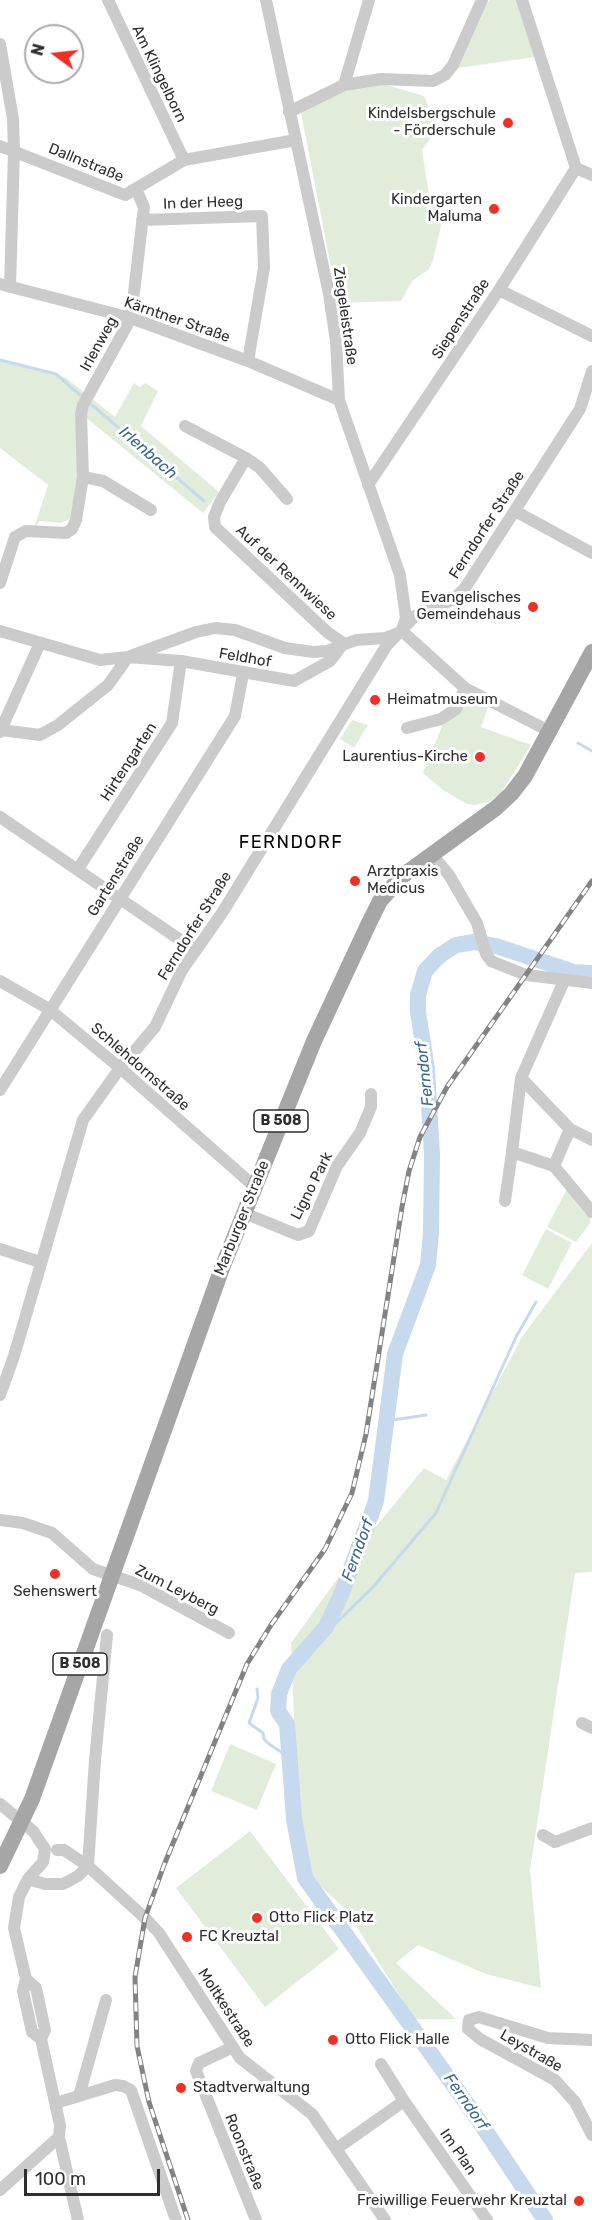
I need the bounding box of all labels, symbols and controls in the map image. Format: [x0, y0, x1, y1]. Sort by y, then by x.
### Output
street label: Am Klingelborn [128, 23, 190, 125]
north arrow [24, 24, 84, 84]
text: N [27, 42, 49, 58]
place label: Kindelsbergschule - Förderschule [368, 105, 496, 140]
marker: Kindelsbergschule - Förderschule [501, 116, 515, 130]
street label: Dallnstraße [46, 140, 126, 186]
place label: Kindergarten Maluma [391, 191, 482, 226]
street label: In der Heeg [163, 193, 243, 213]
marker: Kindergarten Maluma [487, 202, 501, 216]
street label: Ziegeleistraße [329, 266, 361, 366]
street label: Siepenstraße [428, 275, 494, 363]
street label: Kärntner Straße [122, 293, 232, 347]
street label: Irlenweg [77, 313, 121, 375]
water label: Irlenbach [115, 423, 181, 483]
street label: Ferndorfer Straße [445, 468, 529, 582]
street label: Auf der Rennwiese [232, 522, 340, 624]
place label: Evangelisches Gemeindehaus [417, 589, 521, 624]
marker: Evangelisches Gemeindehaus [526, 600, 540, 614]
street label: Feldhof [217, 645, 273, 671]
place label: Heimatmuseum [387, 691, 498, 709]
marker: Heimatmuseum [368, 693, 382, 707]
street label: Hirtengarten [97, 719, 161, 805]
place label: Laurentius-Kirche [342, 748, 468, 766]
marker: Laurentius-Kirche [473, 750, 487, 764]
street label: Gartenstraße [84, 832, 148, 920]
district label: FERNDORF [239, 832, 343, 854]
place label: Arztpraxis Medicus [367, 863, 438, 898]
street label: Ferndorfer Straße [154, 868, 236, 984]
marker: Arztpraxis Medicus [348, 874, 362, 888]
street label: Schlehdornstraße [87, 1019, 193, 1115]
water label: Ferndorf [412, 1041, 438, 1107]
road number: B 508 [254, 1110, 308, 1132]
street label: Ligno Park [287, 1149, 337, 1223]
street label: Marburger Straße [211, 1158, 273, 1278]
water label: Ferndorf [338, 1516, 378, 1584]
street label: Zum Leyberg [132, 1561, 222, 1619]
marker: Sehenswert [48, 1567, 62, 1581]
place label: Sehenswert [13, 1583, 97, 1601]
road number: B 508 [53, 1653, 107, 1675]
place label: Otto Flick Platz [269, 1909, 374, 1927]
marker: Otto Flick Platz [250, 1911, 264, 1925]
place label: FC Kreuztal [199, 1928, 279, 1946]
marker: FC Kreuztal [180, 1930, 194, 1944]
street label: Moltkestraße [194, 1965, 258, 2051]
street label: Leystraße [497, 2026, 565, 2076]
place label: Otto Flick Halle [345, 2031, 450, 2049]
marker: Otto Flick Halle [326, 2033, 340, 2047]
water label: Ferndorf [440, 2070, 492, 2134]
place label: Stadtverwaltung [193, 2079, 310, 2097]
marker: Stadtverwaltung [174, 2081, 188, 2095]
street label: Roonstraße [221, 2111, 267, 2193]
street label: Im Plan [436, 2126, 480, 2178]
scale bar [27, 2157, 164, 2195]
text: 100 m [35, 2168, 86, 2190]
place label: Freiwillige Feuerwehr Kreuztal [357, 2192, 567, 2210]
marker: Freiwillige Feuerwehr Kreuztal [572, 2194, 586, 2208]

